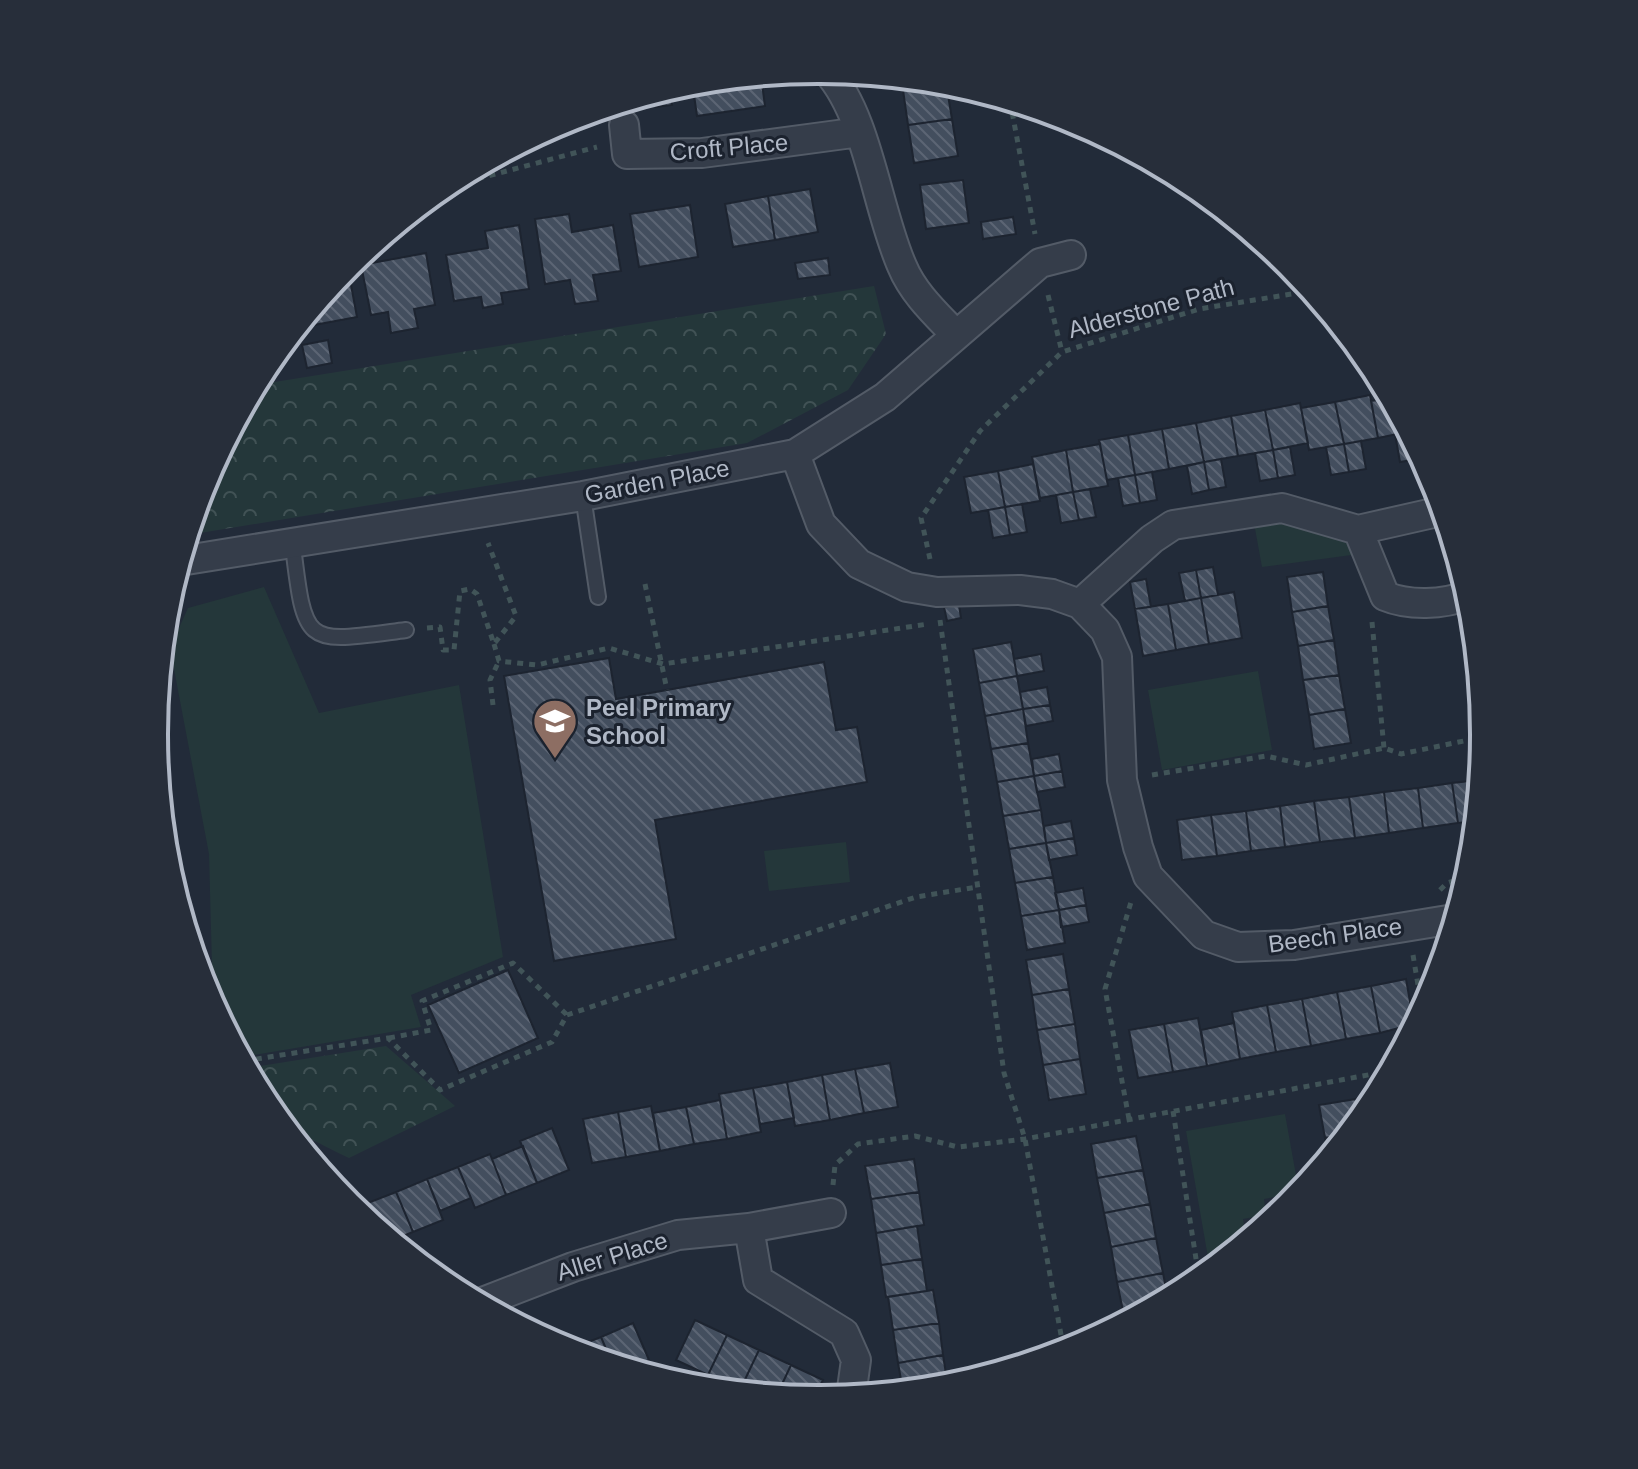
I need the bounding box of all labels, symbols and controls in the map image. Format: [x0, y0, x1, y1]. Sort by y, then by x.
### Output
street label: Croft Place [669, 128, 789, 166]
street label: Alderstone Path [1065, 273, 1237, 343]
street label: Garden Place [582, 454, 732, 508]
place label: Peel Primary School [586, 694, 732, 749]
school or university icon: Peel Primary School [531, 697, 579, 760]
street label: Beech Place [1266, 912, 1404, 958]
street label: Aller Place [553, 1226, 671, 1286]

